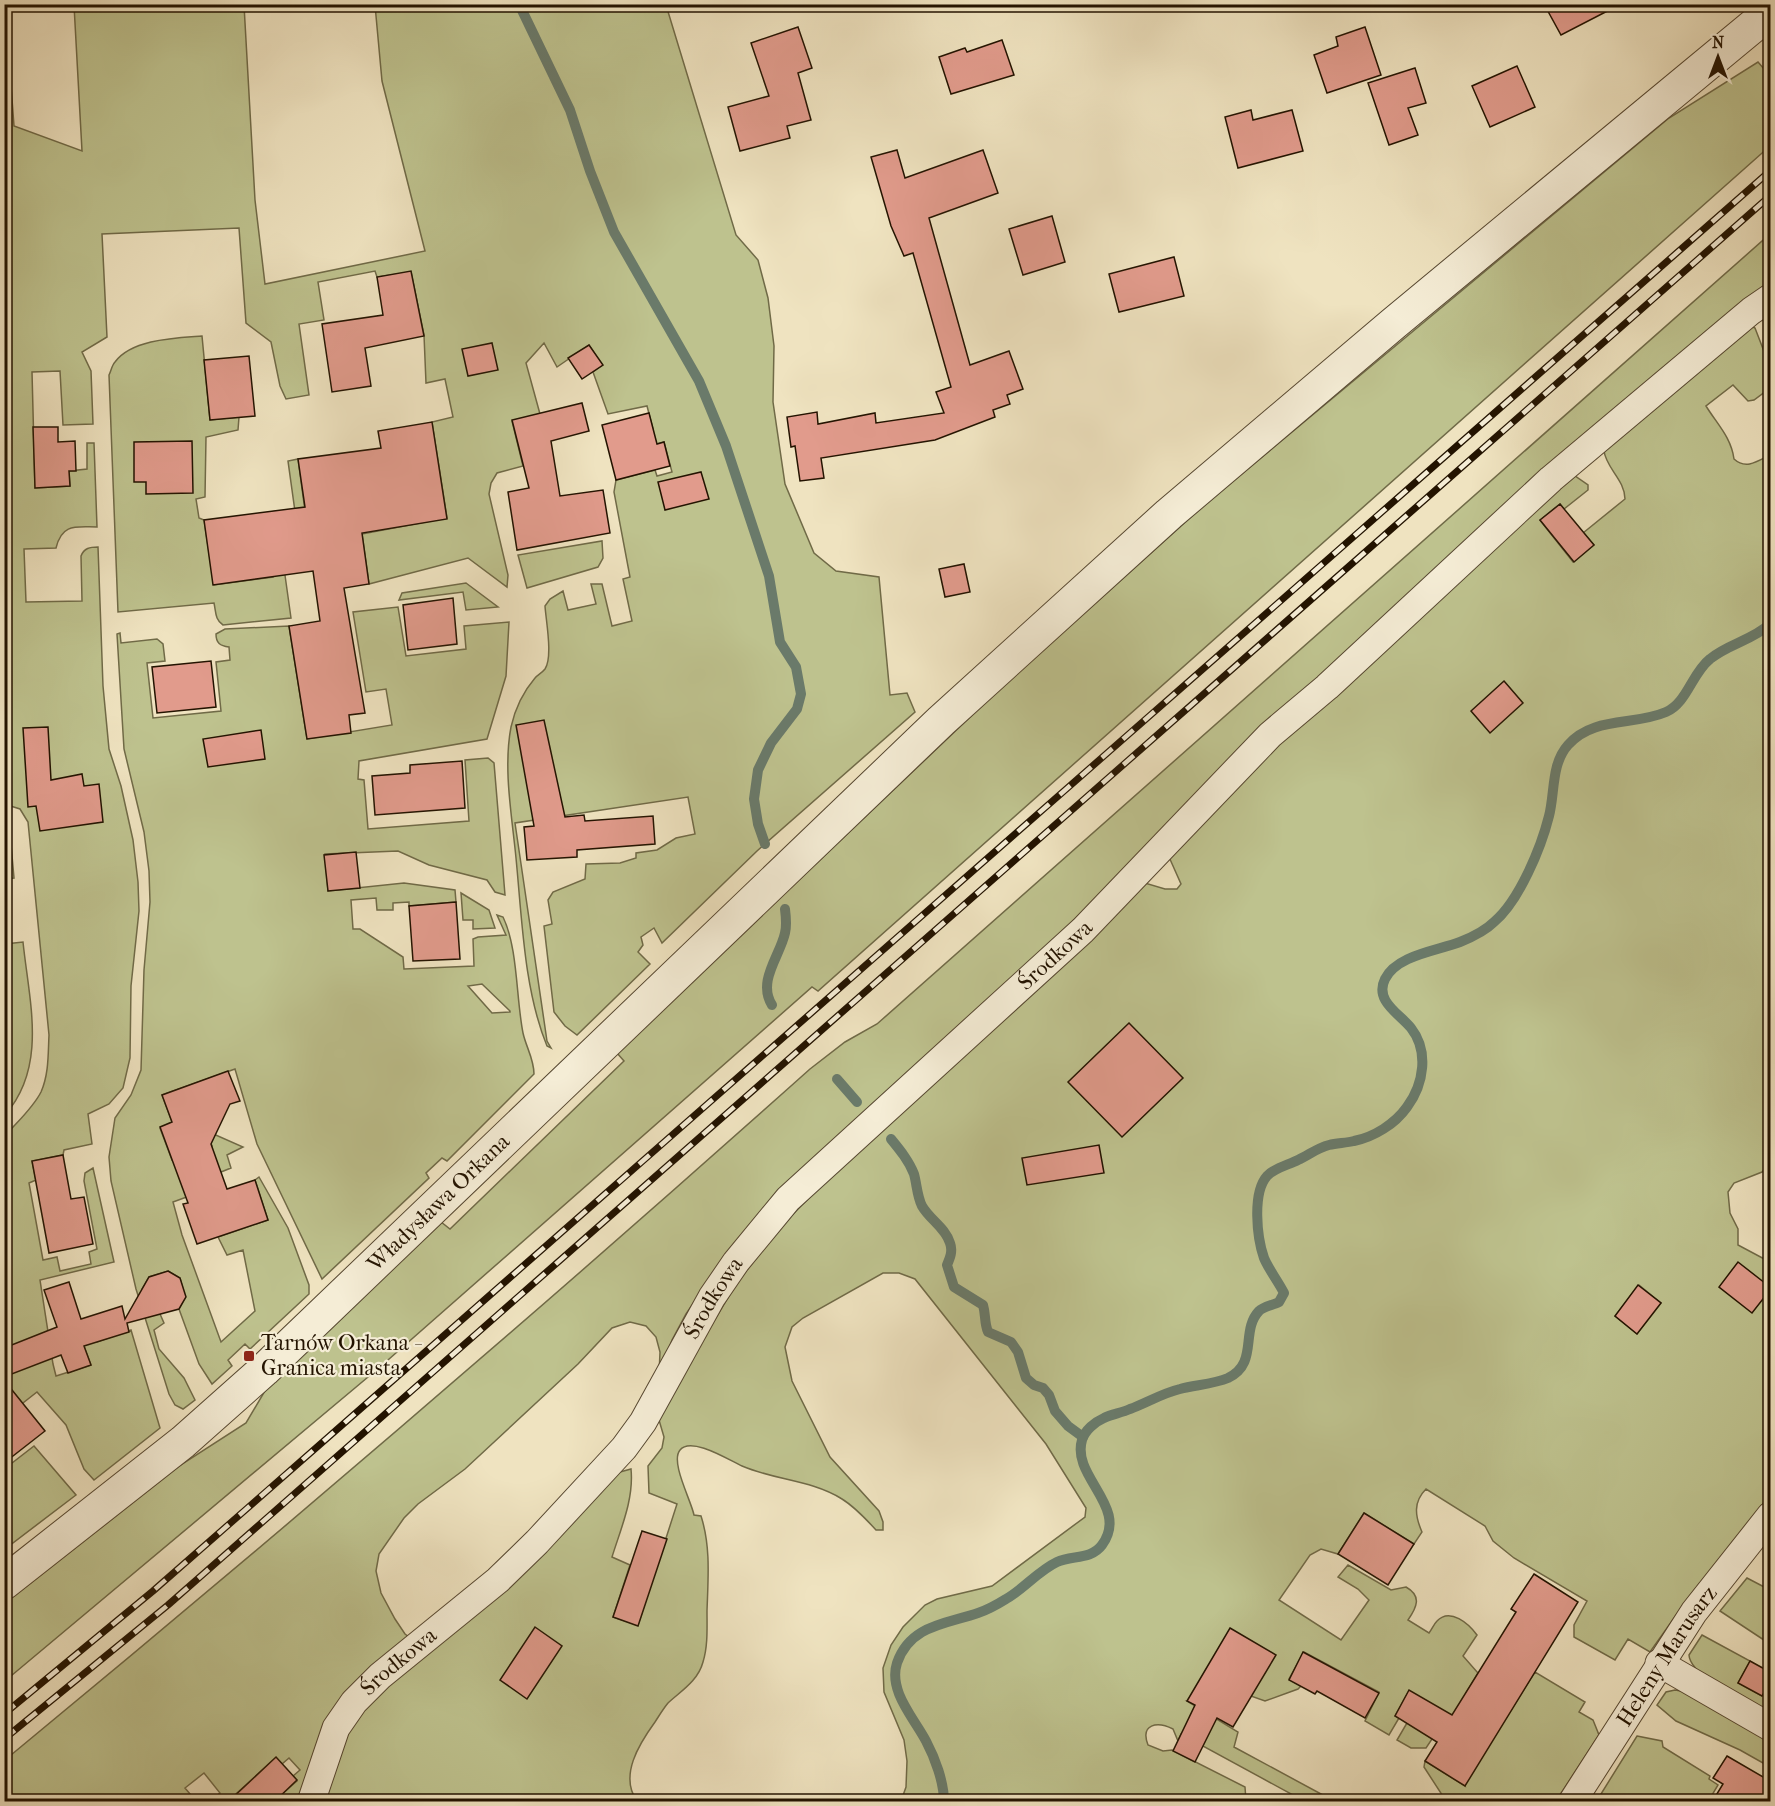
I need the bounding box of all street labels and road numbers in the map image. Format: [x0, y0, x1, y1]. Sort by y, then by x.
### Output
street label: Środkowa [1012, 914, 1099, 996]
street label: Władysława Orkana [361, 1128, 516, 1278]
street label: Środkowa [678, 1251, 749, 1344]
street label: Heleny Marusarz [1611, 1580, 1723, 1731]
street label: Środkowa [354, 1622, 443, 1701]

